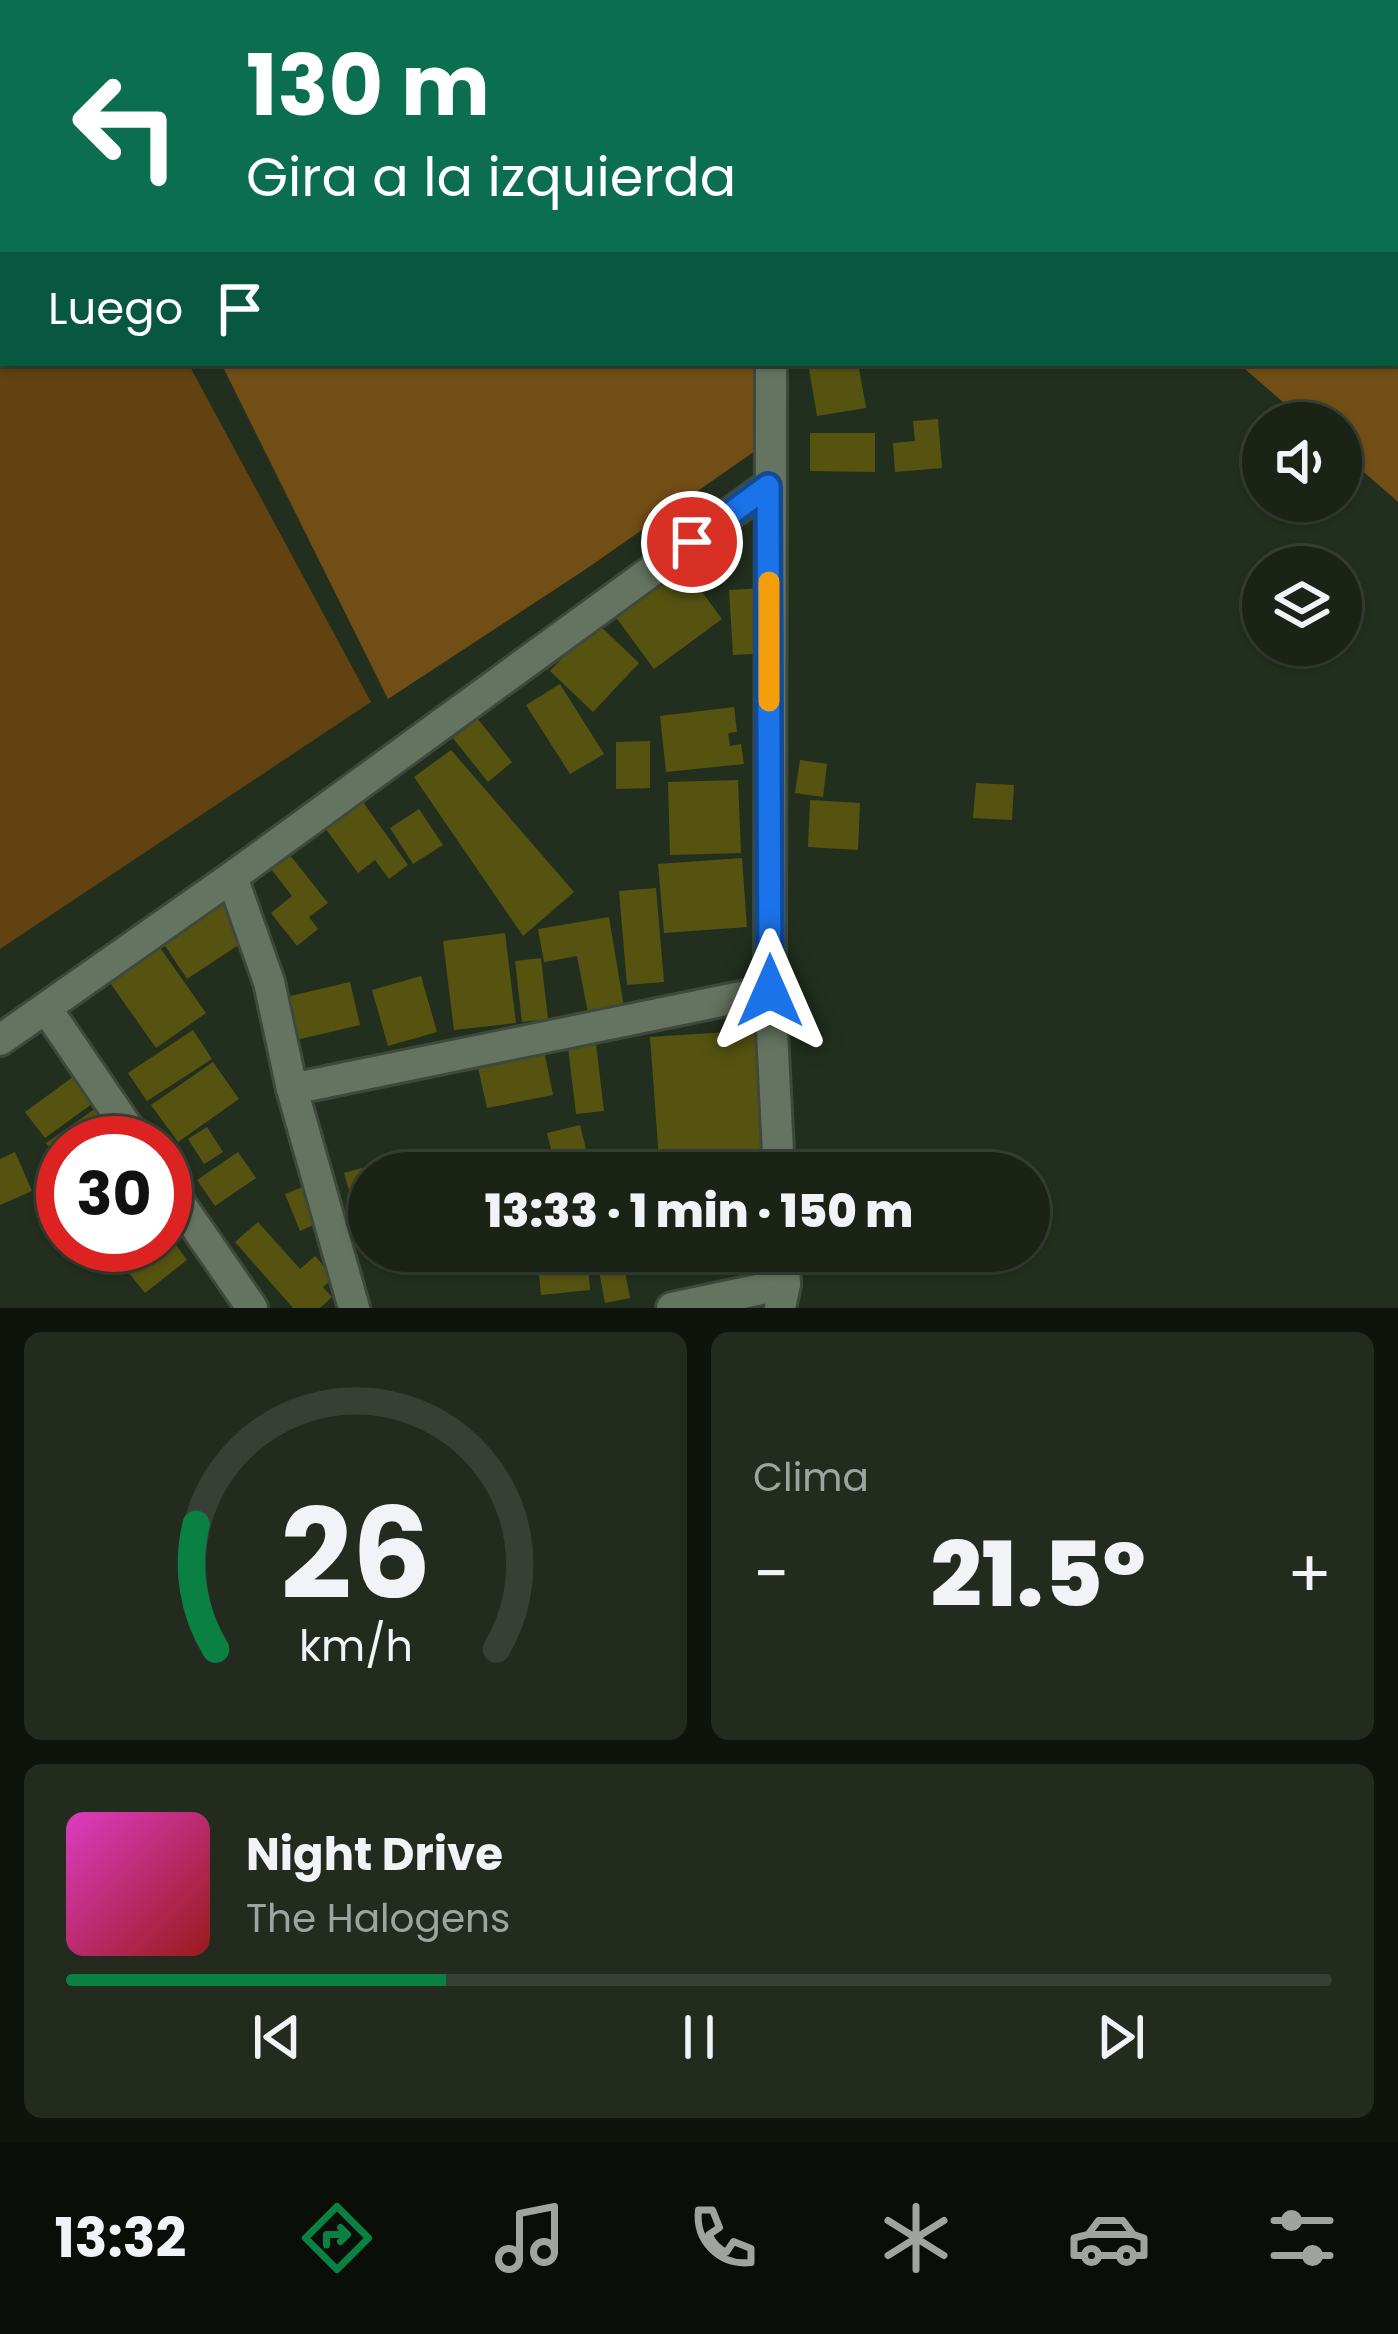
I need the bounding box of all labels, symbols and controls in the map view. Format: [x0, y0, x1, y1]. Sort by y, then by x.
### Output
text: 130 m [246, 27, 490, 144]
icon: left [48, 48, 204, 204]
text: Gira a la izquierda [246, 139, 736, 215]
icon: arrive [207, 276, 273, 342]
text: Luego [48, 277, 183, 340]
map controls [1242, 402, 1362, 666]
button: sound [1242, 402, 1362, 522]
pin [641, 491, 743, 593]
icon: arrive [659, 509, 725, 575]
button: layers [1242, 546, 1362, 666]
position arrow [707, 928, 833, 1054]
speed limit sign: 30 [36, 1116, 192, 1272]
text: 13:33 · 1 min · 150 m [485, 1180, 913, 1243]
text: Clima [753, 1450, 869, 1505]
text: 26 [280, 1467, 431, 1642]
text: 21.5° [931, 1511, 1146, 1638]
text: − [753, 1528, 789, 1620]
text: + [1287, 1528, 1332, 1620]
text: km/h [298, 1616, 413, 1676]
text: Night Drive [246, 1823, 503, 1886]
text: The Halogens [246, 1891, 510, 1946]
icon: previous [244, 2004, 310, 2070]
icon: pause [666, 2004, 732, 2070]
icon: next [1088, 2004, 1154, 2070]
icon: directions [295, 2196, 379, 2280]
icon: music [488, 2196, 572, 2280]
icon: phone [681, 2196, 765, 2280]
icon: climate [874, 2196, 958, 2280]
icon: car [1067, 2196, 1151, 2280]
icon: filters [1260, 2196, 1344, 2280]
text: 13:32 [54, 2200, 186, 2276]

